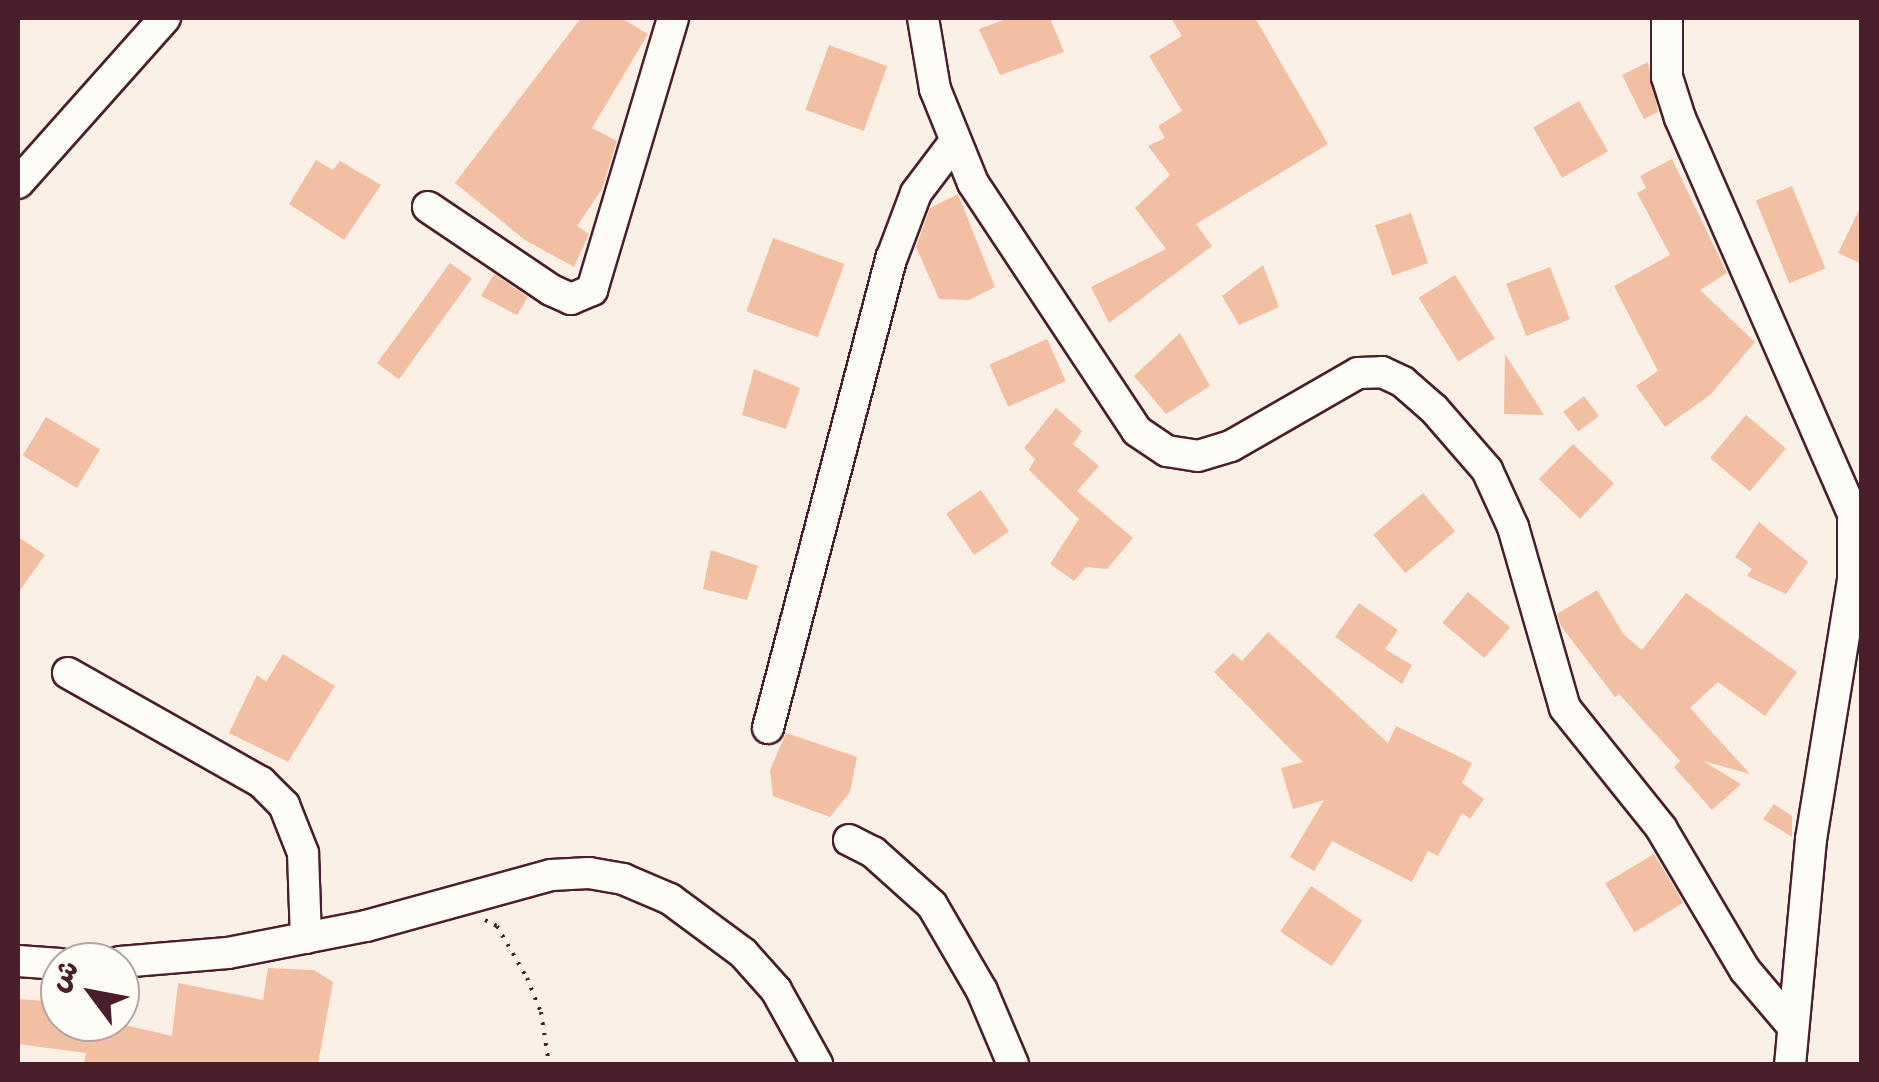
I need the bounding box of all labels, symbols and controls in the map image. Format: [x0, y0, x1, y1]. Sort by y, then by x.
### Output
north arrow [40, 942, 140, 1042]
text: ش [40, 953, 91, 1001]

